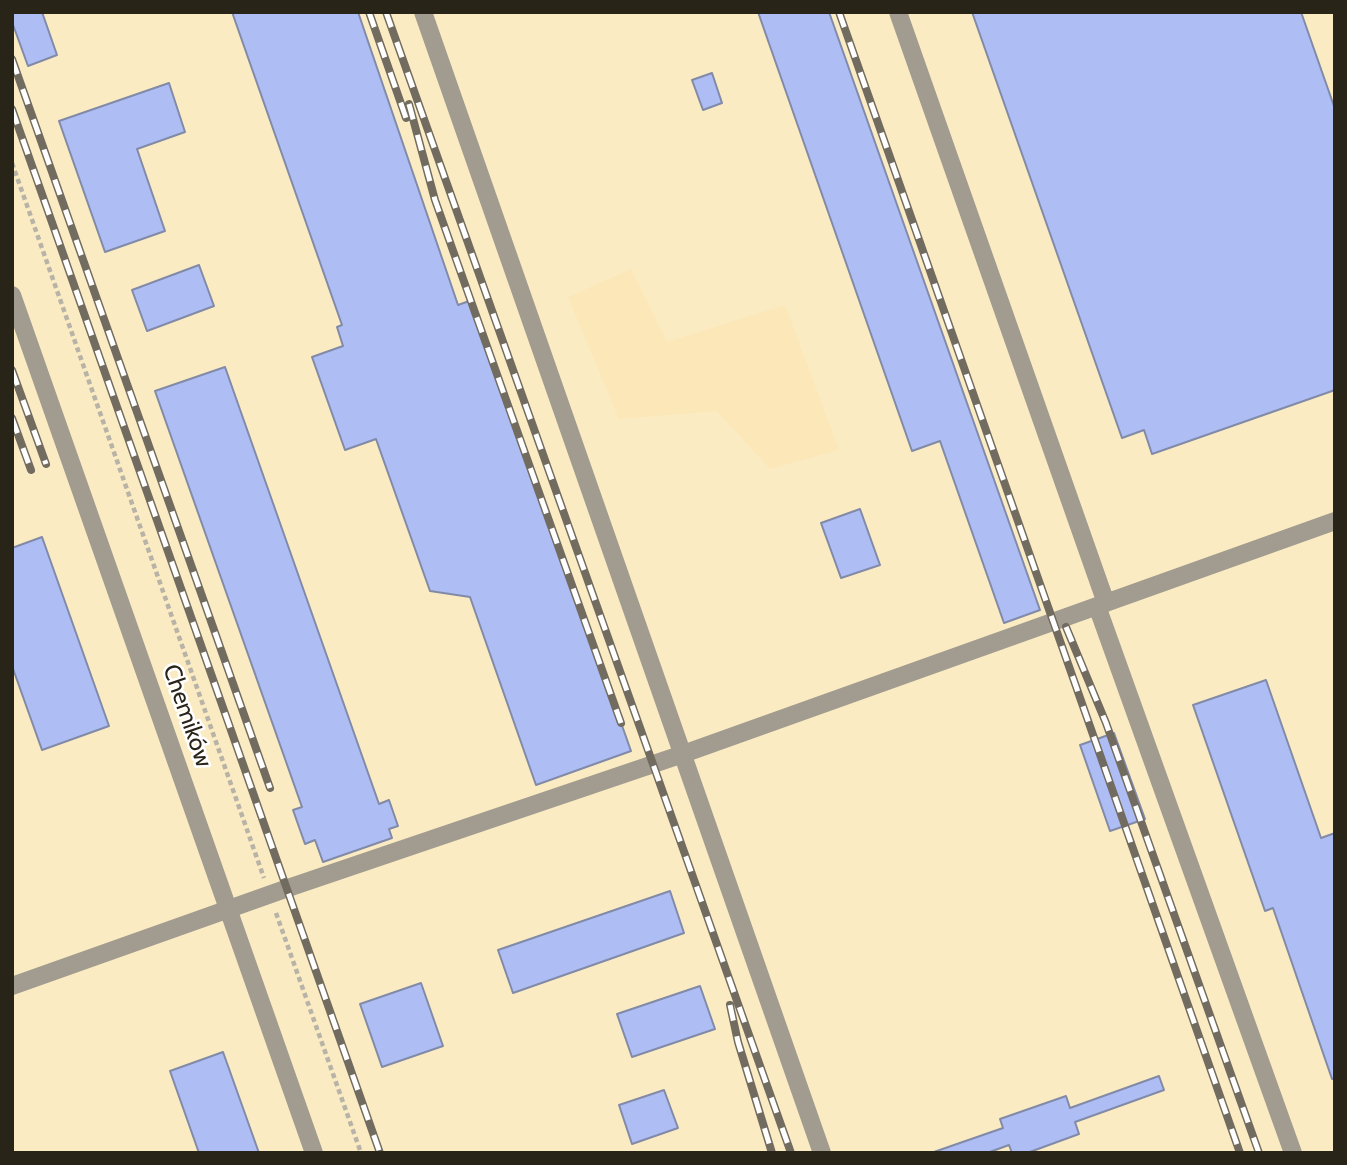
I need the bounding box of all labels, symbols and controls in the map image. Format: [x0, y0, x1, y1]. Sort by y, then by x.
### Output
street label: Chemików [156, 661, 218, 771]

